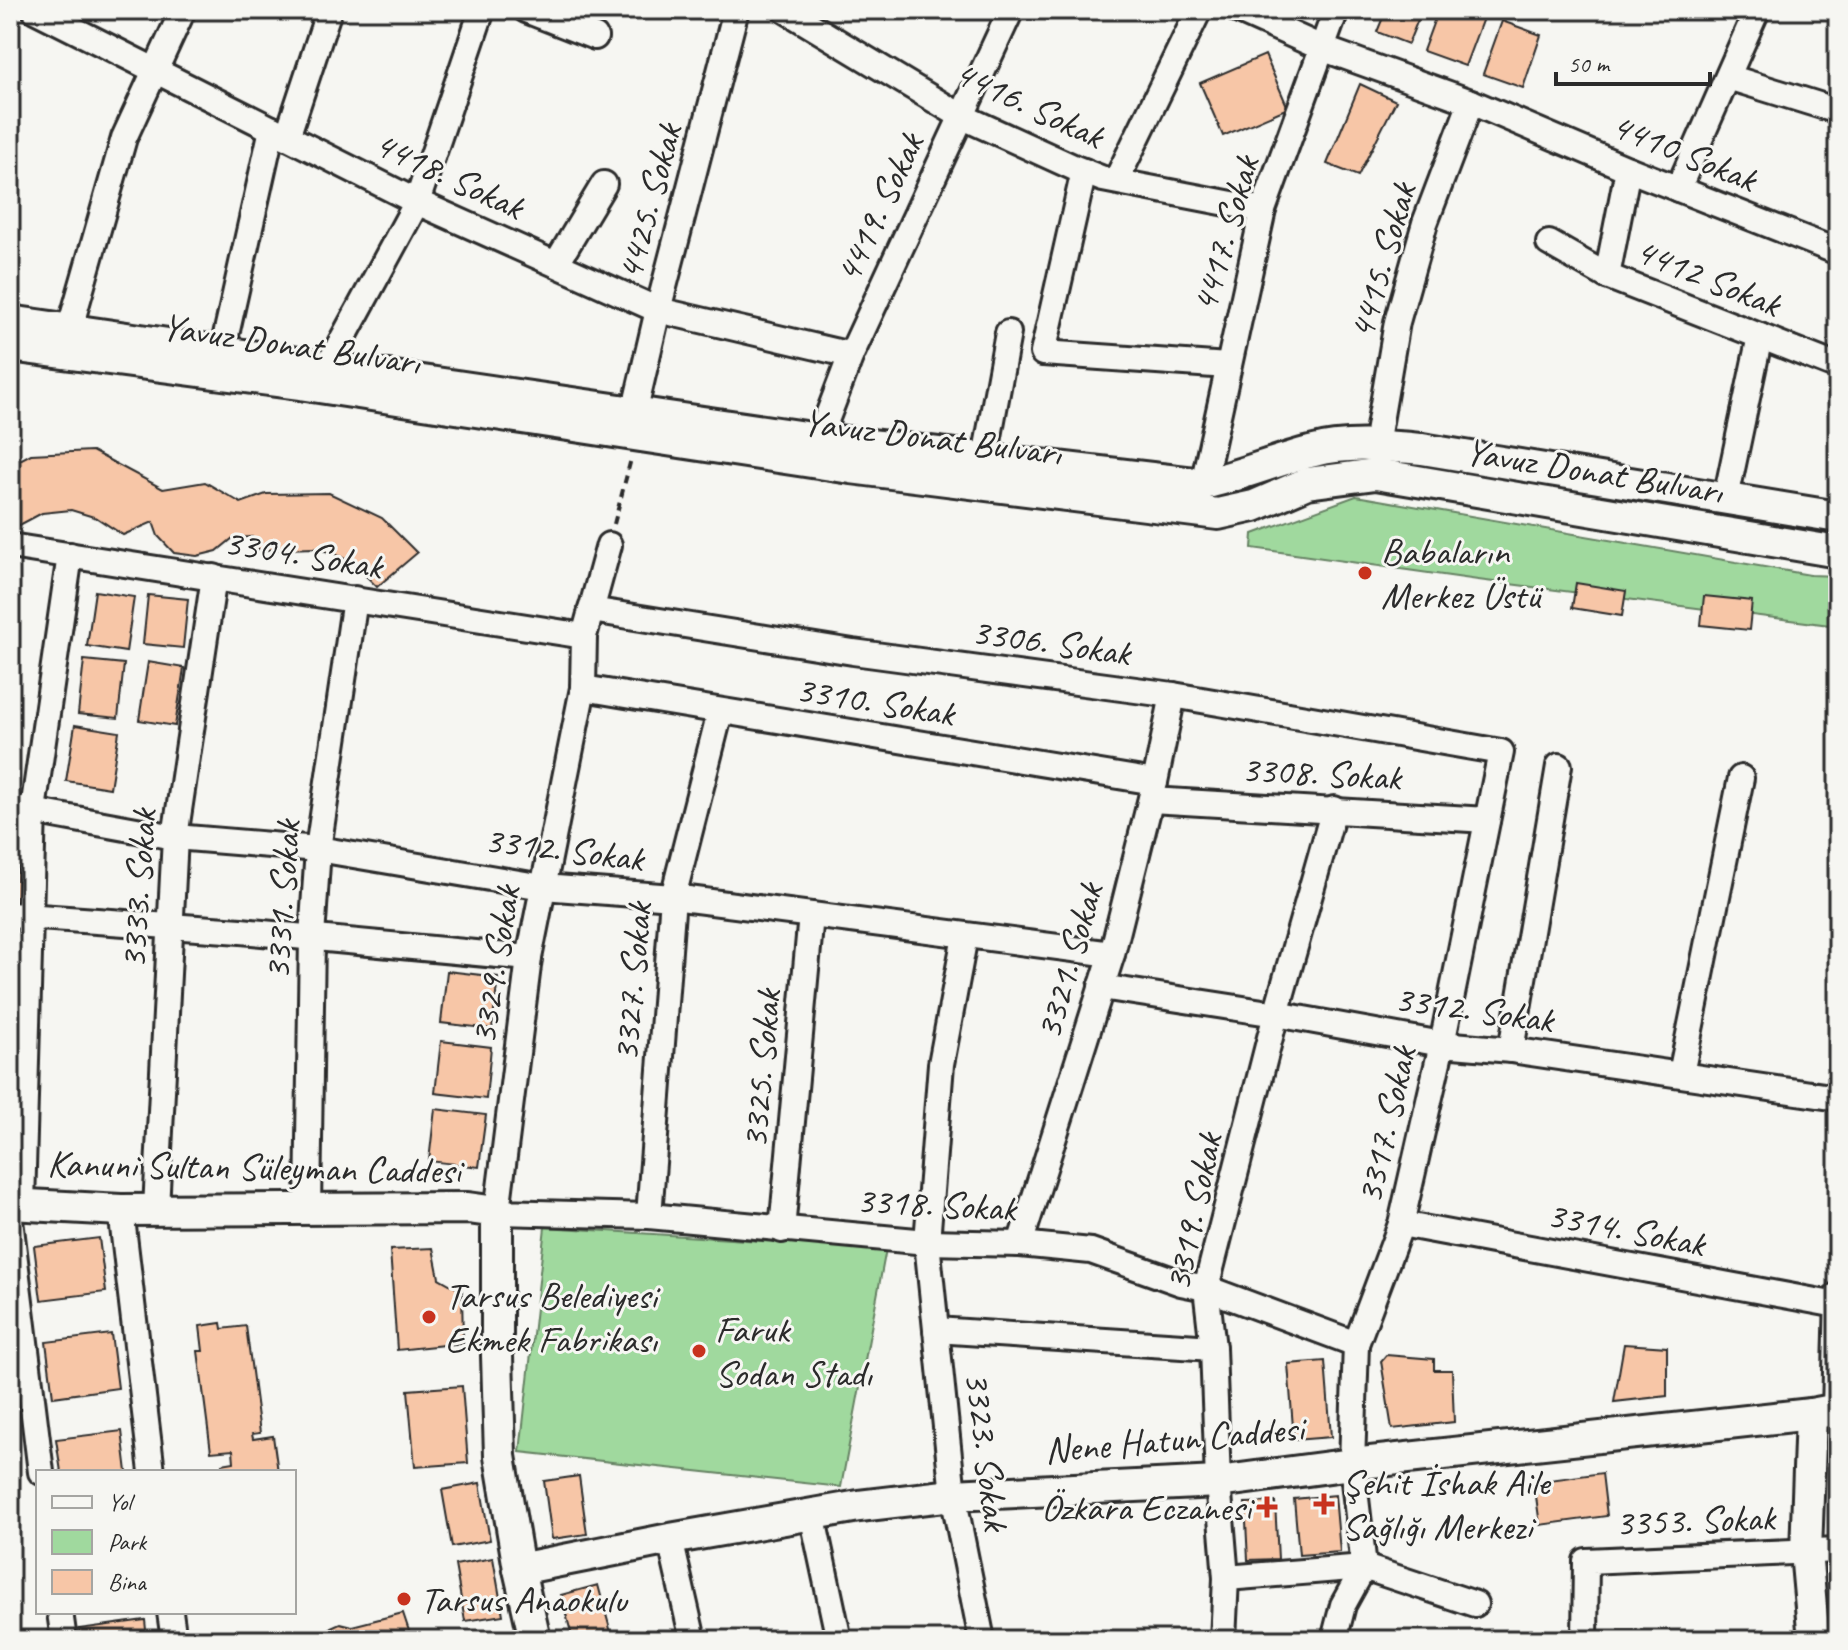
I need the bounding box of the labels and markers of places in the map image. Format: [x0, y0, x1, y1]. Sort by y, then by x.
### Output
place label: Babaların Merkez Üstü [1381, 528, 1544, 619]
marker: Babaların Merkez Üstü [1356, 564, 1374, 582]
place label: Tarsus Belediyesi Ekmek Fabrikası [445, 1272, 661, 1363]
place label: Faruk Sodan Stadı [715, 1306, 874, 1397]
marker: Tarsus Belediyesi Ekmek Fabrikası [420, 1308, 438, 1326]
marker: Faruk Sodan Stadı [690, 1342, 708, 1360]
place label: Şehit İshak Aile Sağlığı Merkezi [1342, 1459, 1552, 1550]
place label: Özkara Eczanesi [1041, 1484, 1255, 1531]
marker: Şehit İshak Aile Sağlığı Merkezi [1313, 1493, 1335, 1515]
marker: Özkara Eczanesi [1258, 1498, 1276, 1516]
place label: Tarsus Anaokulu [420, 1576, 629, 1623]
marker: Tarsus Anaokulu [395, 1590, 413, 1608]

